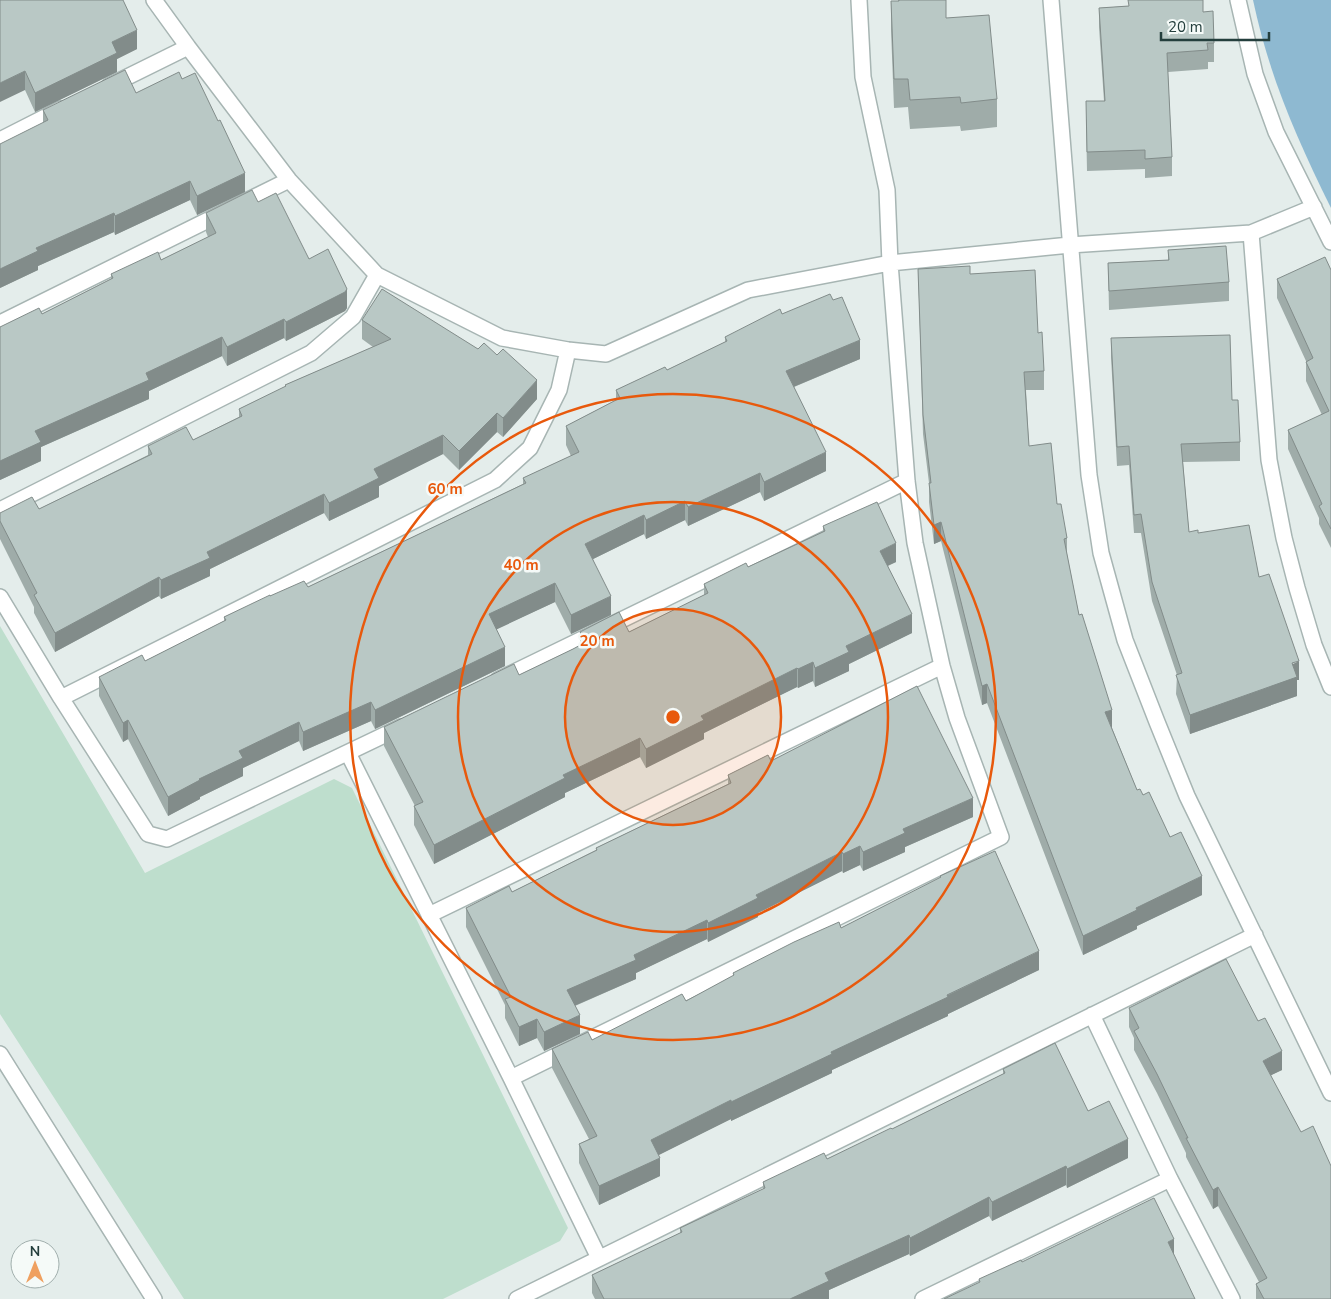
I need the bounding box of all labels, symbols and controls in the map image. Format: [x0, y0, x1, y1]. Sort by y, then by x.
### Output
scale bar [1161, 10, 1268, 42]
text: 20 m [1168, 17, 1203, 37]
text: 60 m [427, 479, 463, 499]
text: 40 m [503, 555, 539, 575]
text: 20 m [579, 631, 615, 651]
centre of rings [664, 708, 682, 726]
north arrow [10, 1239, 60, 1289]
text: N [30, 1242, 40, 1261]

